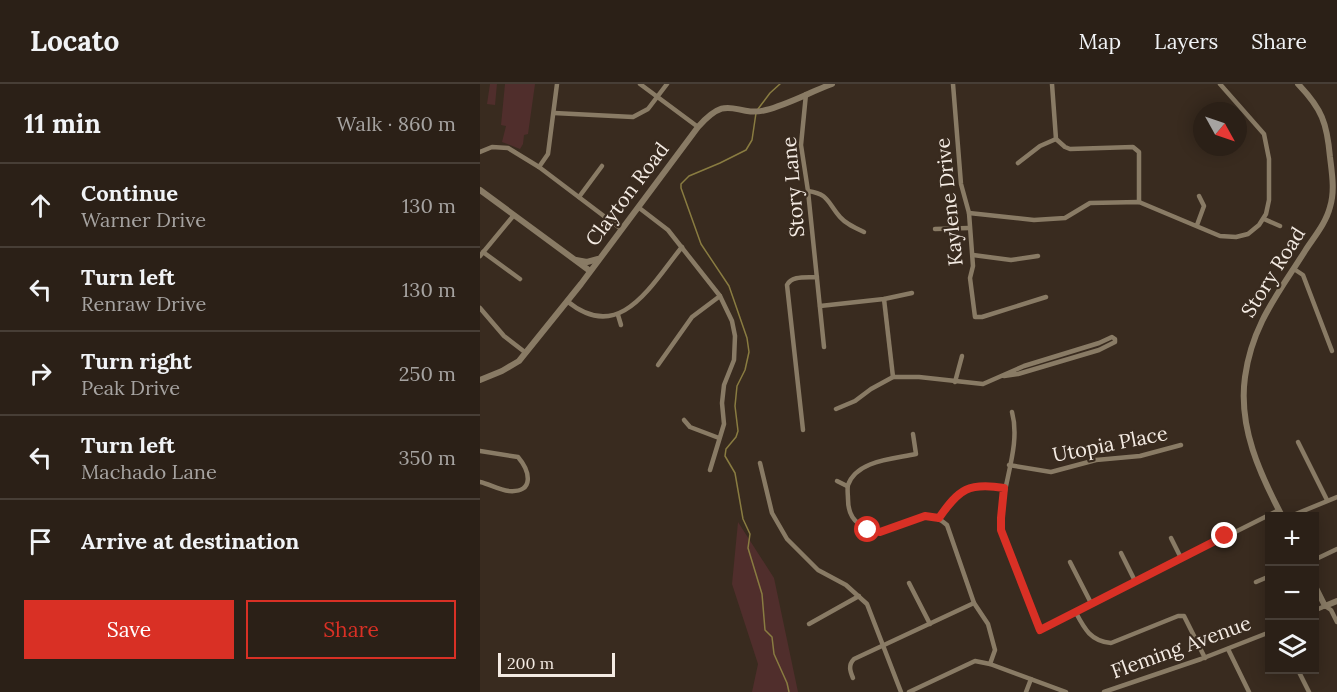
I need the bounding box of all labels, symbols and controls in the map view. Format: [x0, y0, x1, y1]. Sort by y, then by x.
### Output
text: Locato [30, 23, 119, 59]
text: Map [1078, 28, 1121, 55]
text: Layers [1154, 28, 1218, 55]
text: Share [1251, 28, 1307, 55]
north arrow [1193, 102, 1247, 156]
text: 11 min [24, 107, 101, 140]
text: Walk · 860 m [337, 111, 456, 136]
street label: Story Lane [776, 136, 809, 238]
street label: Clayton Road [579, 137, 674, 251]
street label: Kaylene Drive [929, 137, 968, 267]
text: Continue [81, 179, 178, 207]
icon: ahead [24, 189, 57, 222]
text: 130 m [402, 193, 456, 218]
text: Warner Drive [81, 207, 206, 232]
street label: Story Road [1235, 222, 1310, 322]
text: Turn left [81, 263, 175, 291]
icon: left [24, 273, 57, 306]
text: 130 m [402, 277, 456, 302]
text: Renraw Drive [81, 291, 206, 316]
text: Turn right [81, 347, 192, 375]
icon: right [24, 357, 57, 390]
text: 250 m [399, 361, 456, 386]
text: Peak Drive [81, 375, 180, 400]
street label: Utopia Place [1050, 420, 1170, 467]
text: Turn left [81, 431, 175, 459]
icon: left [24, 441, 57, 474]
text: 350 m [398, 445, 456, 470]
text: Machado Lane [81, 459, 217, 484]
map controls [1265, 512, 1319, 674]
button: + [1265, 512, 1319, 566]
route start [854, 516, 880, 542]
route end [1211, 522, 1237, 548]
icon: arrive [24, 525, 57, 558]
text: Arrive at destination [81, 527, 299, 555]
button: − [1265, 566, 1319, 620]
button: Save [24, 600, 234, 659]
button: Share [246, 600, 456, 659]
street label: Fleming Avenue [1107, 610, 1254, 683]
button: layers [1265, 620, 1319, 674]
scale bar [498, 650, 615, 678]
text: 200 m [507, 653, 554, 673]

